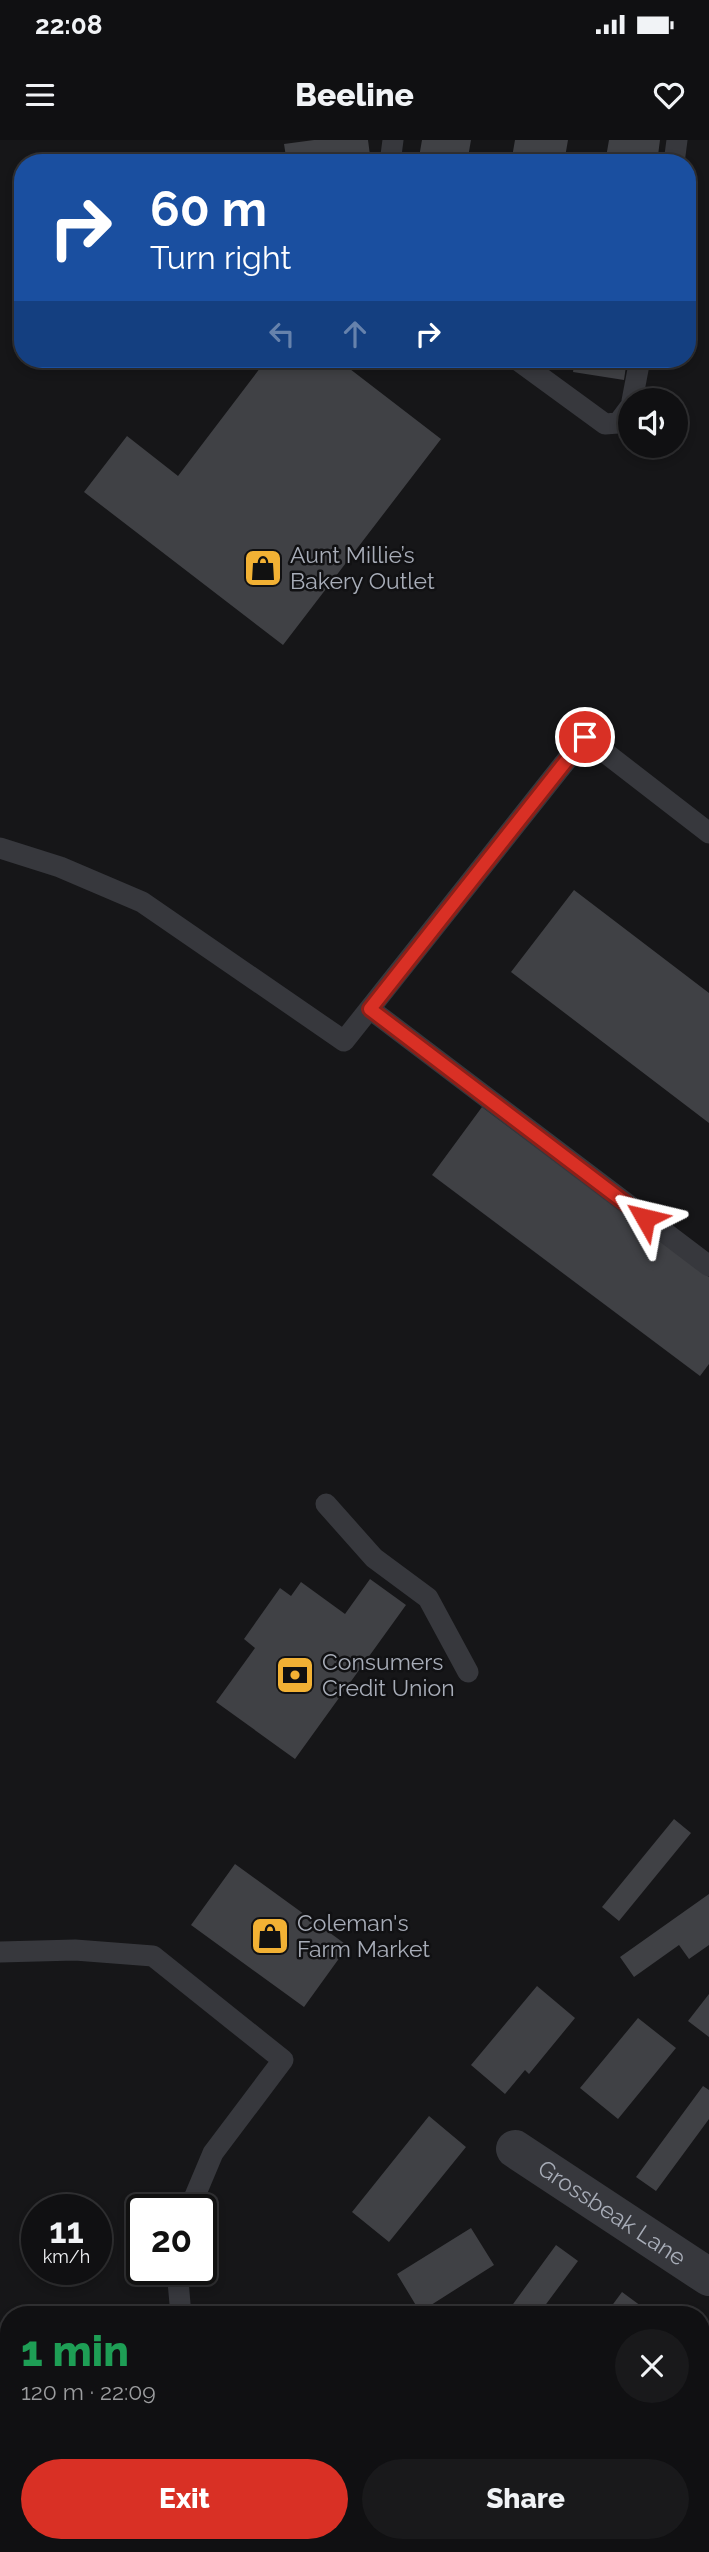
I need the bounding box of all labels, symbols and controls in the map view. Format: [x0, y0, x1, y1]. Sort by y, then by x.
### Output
text: 22:08 [35, 10, 102, 40]
icon: menu [21, 76, 59, 114]
text: Beeline [295, 76, 414, 113]
icon: heart [650, 76, 688, 114]
text: 60 m [150, 180, 267, 237]
icon: right [35, 182, 126, 273]
text: Turn right [150, 239, 291, 276]
icon: left [263, 315, 301, 353]
icon: ahead [336, 315, 374, 353]
icon: right [409, 315, 447, 353]
map controls [618, 388, 688, 458]
button: sound [618, 388, 688, 458]
place label: Aunt Millie’s Bakery Outlet [290, 541, 435, 594]
shop icon: Aunt Millie’s Bakery Outlet [242, 547, 284, 589]
pin [555, 707, 615, 767]
icon: arrive [566, 718, 604, 756]
position arrow [608, 1181, 682, 1255]
place label: Consumers Credit Union [322, 1648, 455, 1701]
bank icon: Consumers Credit Union [274, 1654, 316, 1696]
place label: Coleman's Farm Market [297, 1909, 430, 1962]
shop icon: Coleman's Farm Market [249, 1915, 291, 1957]
street label: Grossbeak Lane [533, 2154, 691, 2271]
speed limit sign: 20 [126, 2194, 217, 2285]
text: 11 [49, 2210, 84, 2251]
text: km/h [43, 2246, 90, 2267]
text: 1 min [21, 2327, 129, 2376]
button: close [615, 2329, 689, 2403]
text: 120 m · 22:09 [21, 2378, 156, 2405]
button: Exit [21, 2459, 348, 2539]
button: Share [362, 2459, 689, 2539]

